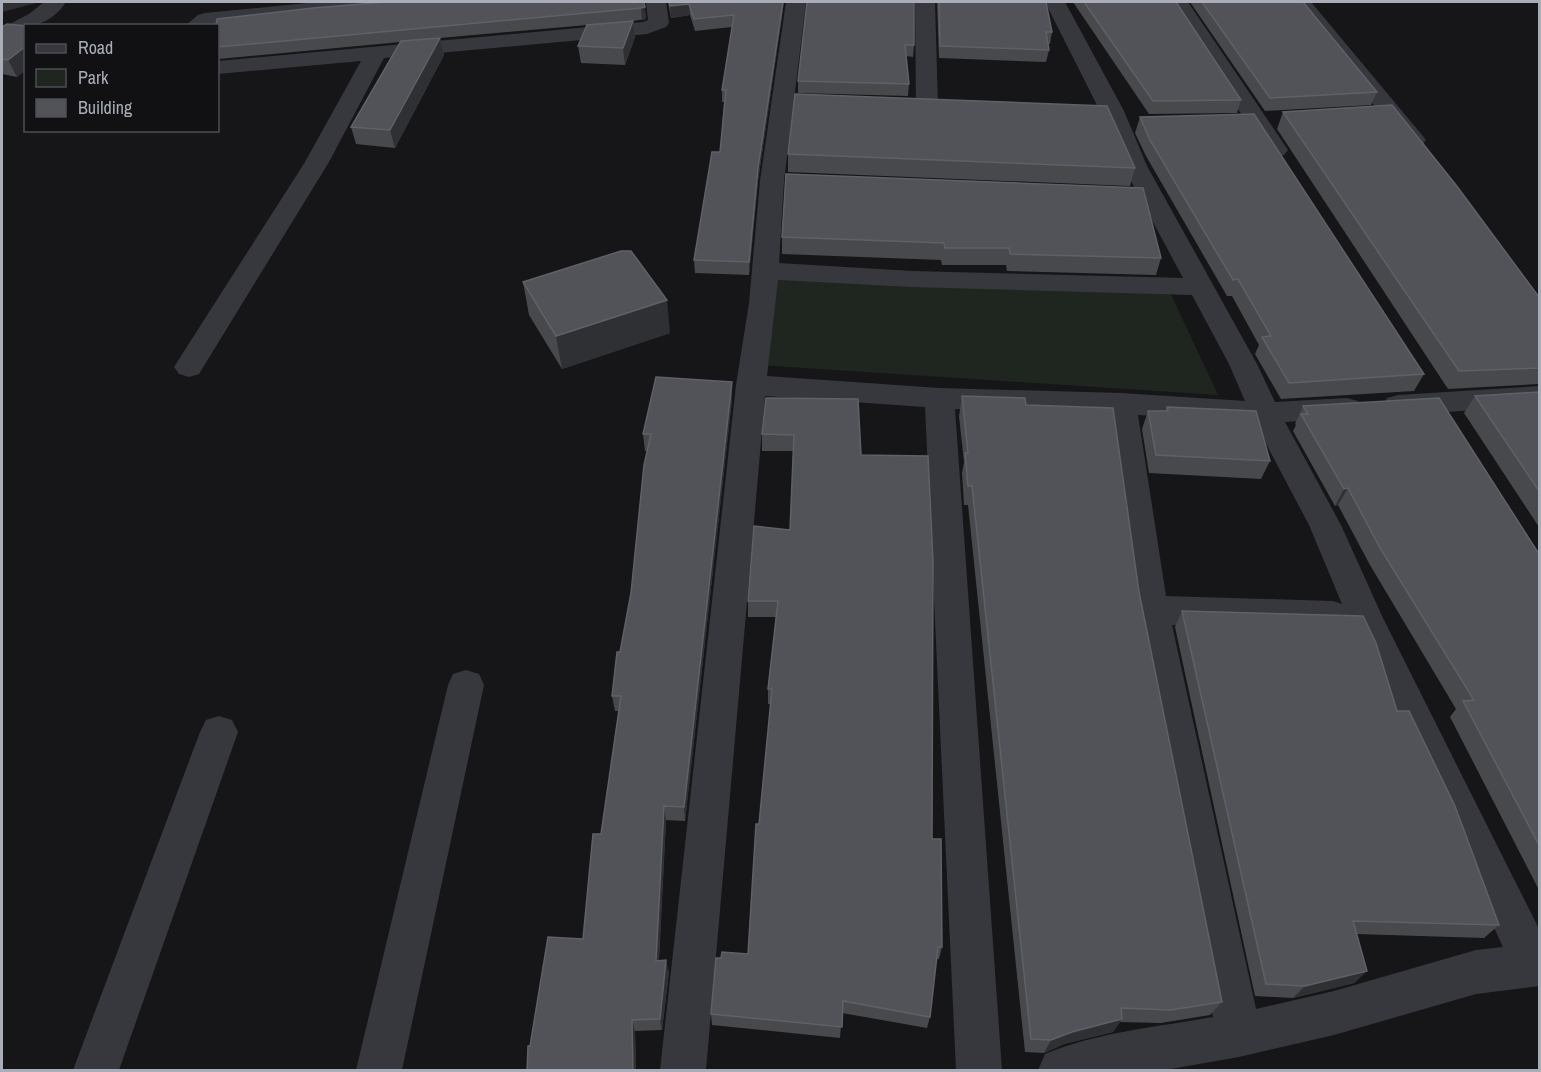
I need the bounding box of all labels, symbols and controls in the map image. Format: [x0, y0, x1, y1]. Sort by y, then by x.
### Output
legend [24, 24, 219, 132]
text: Road [78, 35, 113, 60]
text: Park [78, 65, 109, 90]
text: Building [78, 95, 133, 120]

